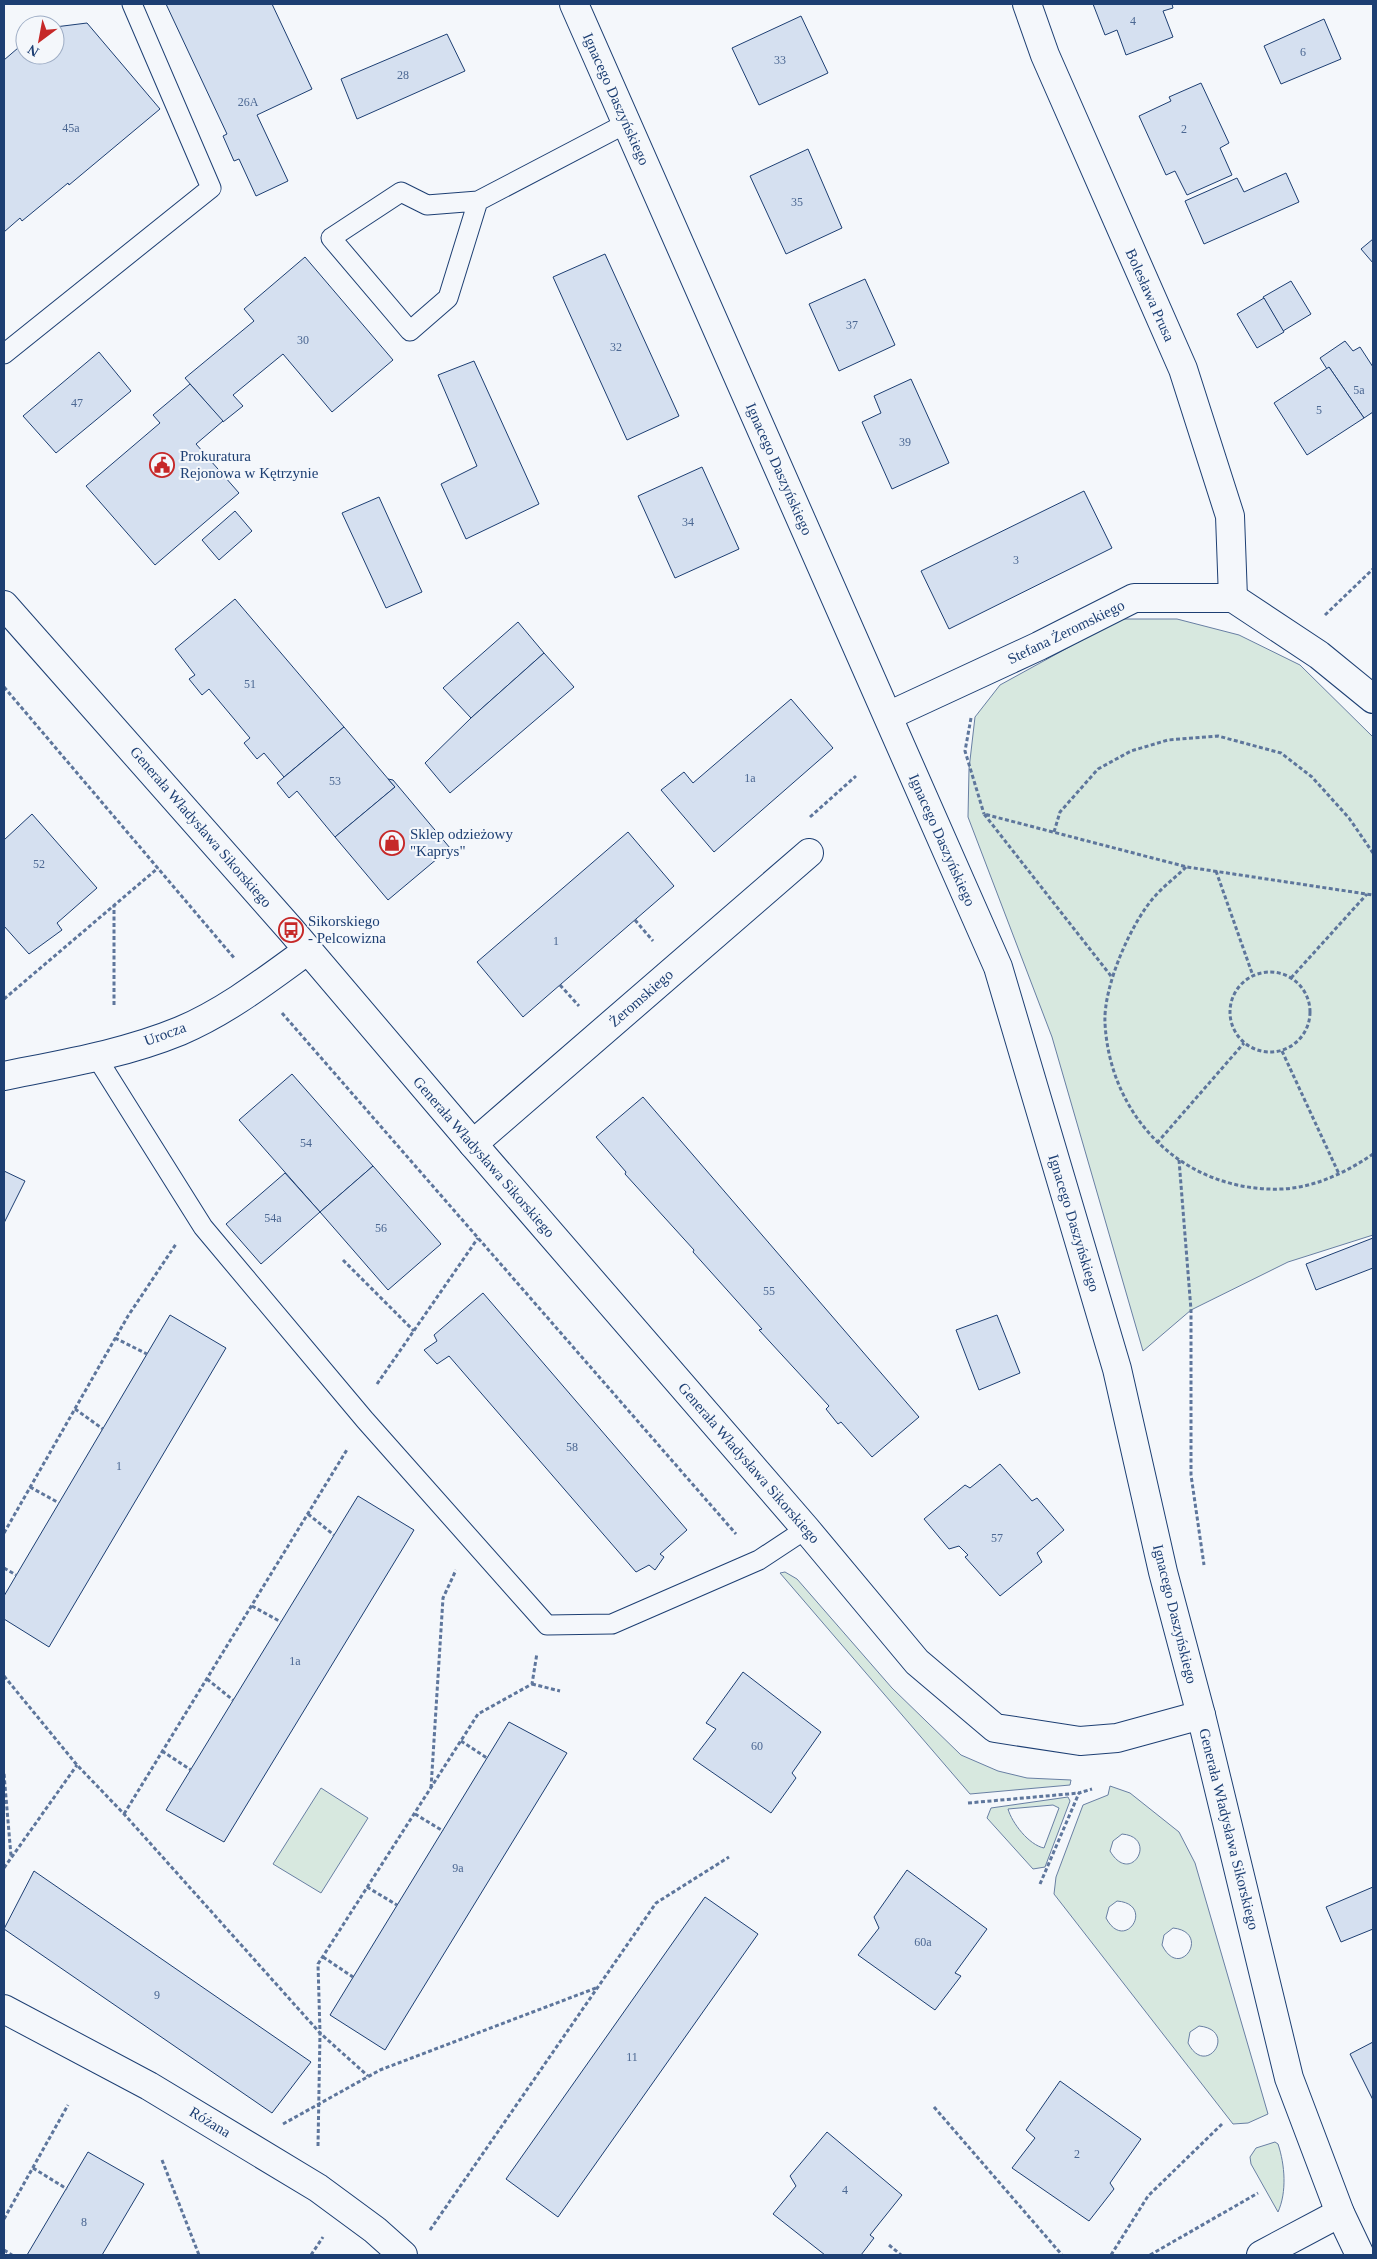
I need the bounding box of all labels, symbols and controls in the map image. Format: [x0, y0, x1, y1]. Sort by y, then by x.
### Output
house number: 4 [1130, 14, 1136, 28]
north arrow [15, 15, 65, 65]
street label: Ignacego Daszyńskiego [580, 30, 652, 168]
text: N [25, 42, 42, 60]
house number: 6 [1300, 45, 1306, 59]
house number: 33 [774, 53, 786, 67]
house number: 28 [397, 68, 409, 82]
house number: 26A [238, 95, 259, 109]
house number: 45a [62, 121, 80, 135]
house number: 2 [1181, 122, 1187, 136]
house number: 35 [791, 195, 803, 209]
street label: Bolesława Prusa [1122, 246, 1178, 344]
house number: 37 [846, 318, 858, 332]
house number: 30 [297, 333, 309, 347]
house number: 32 [610, 340, 622, 354]
house number: 5a [1353, 383, 1365, 397]
house number: 47 [71, 396, 83, 410]
street label: Ignacego Daszyńskiego [743, 400, 815, 538]
house number: 5 [1316, 403, 1322, 417]
house number: 39 [899, 435, 911, 449]
place label: Prokuratura Rejonowa w Kętrzynie [180, 448, 319, 481]
public building icon: Prokuratura Rejonowa w Kętrzynie [149, 452, 175, 478]
house number: 34 [682, 515, 694, 529]
house number: 3 [1013, 553, 1019, 567]
street label: Stefana Żeromskiego [1005, 597, 1127, 667]
house number: 51 [244, 677, 256, 691]
street label: Generała Władysława Sikorskiego [127, 744, 275, 910]
house number: 1a [744, 771, 756, 785]
street label: Ignacego Daszyńskiego [906, 771, 978, 909]
house number: 53 [329, 774, 341, 788]
place label: Sklep odzieżowy "Kaprys" [410, 826, 513, 859]
shop icon: Sklep odzieżowy "Kaprys" [379, 830, 405, 856]
house number: 52 [33, 857, 45, 871]
place label: Sikorskiego - Pelcowizna [308, 913, 386, 946]
bus stop icon: Sikorskiego - Pelcowizna [278, 917, 304, 943]
house number: 1 [553, 934, 559, 948]
street label: Żeromskiego [606, 966, 676, 1030]
street label: Urocza [142, 1019, 188, 1049]
street label: Generała Władysława Sikorskiego [410, 1074, 558, 1240]
house number: 54 [300, 1136, 312, 1150]
street label: Ignacego Daszyńskiego [1045, 1152, 1103, 1294]
house number: 54a [264, 1211, 282, 1225]
house number: 56 [375, 1221, 387, 1235]
house number: 55 [763, 1284, 775, 1298]
street label: Generała Władysława Sikorskiego [675, 1380, 823, 1546]
house number: 58 [566, 1440, 578, 1454]
house number: 1 [116, 1459, 122, 1473]
house number: 57 [991, 1531, 1003, 1545]
street label: Ignacego Daszyńskiego [1150, 1543, 1200, 1685]
house number: 1a [289, 1654, 301, 1668]
street label: Generała Władysława Sikorskiego [1196, 1727, 1262, 1931]
house number: 60 [751, 1739, 763, 1753]
house number: 9a [452, 1861, 464, 1875]
house number: 60a [914, 1935, 932, 1949]
house number: 9 [154, 1988, 160, 2002]
house number: 11 [626, 2050, 638, 2064]
street label: Różana [187, 2104, 234, 2141]
house number: 2 [1074, 2147, 1080, 2161]
house number: 4 [842, 2183, 848, 2197]
house number: 8 [81, 2215, 87, 2229]

